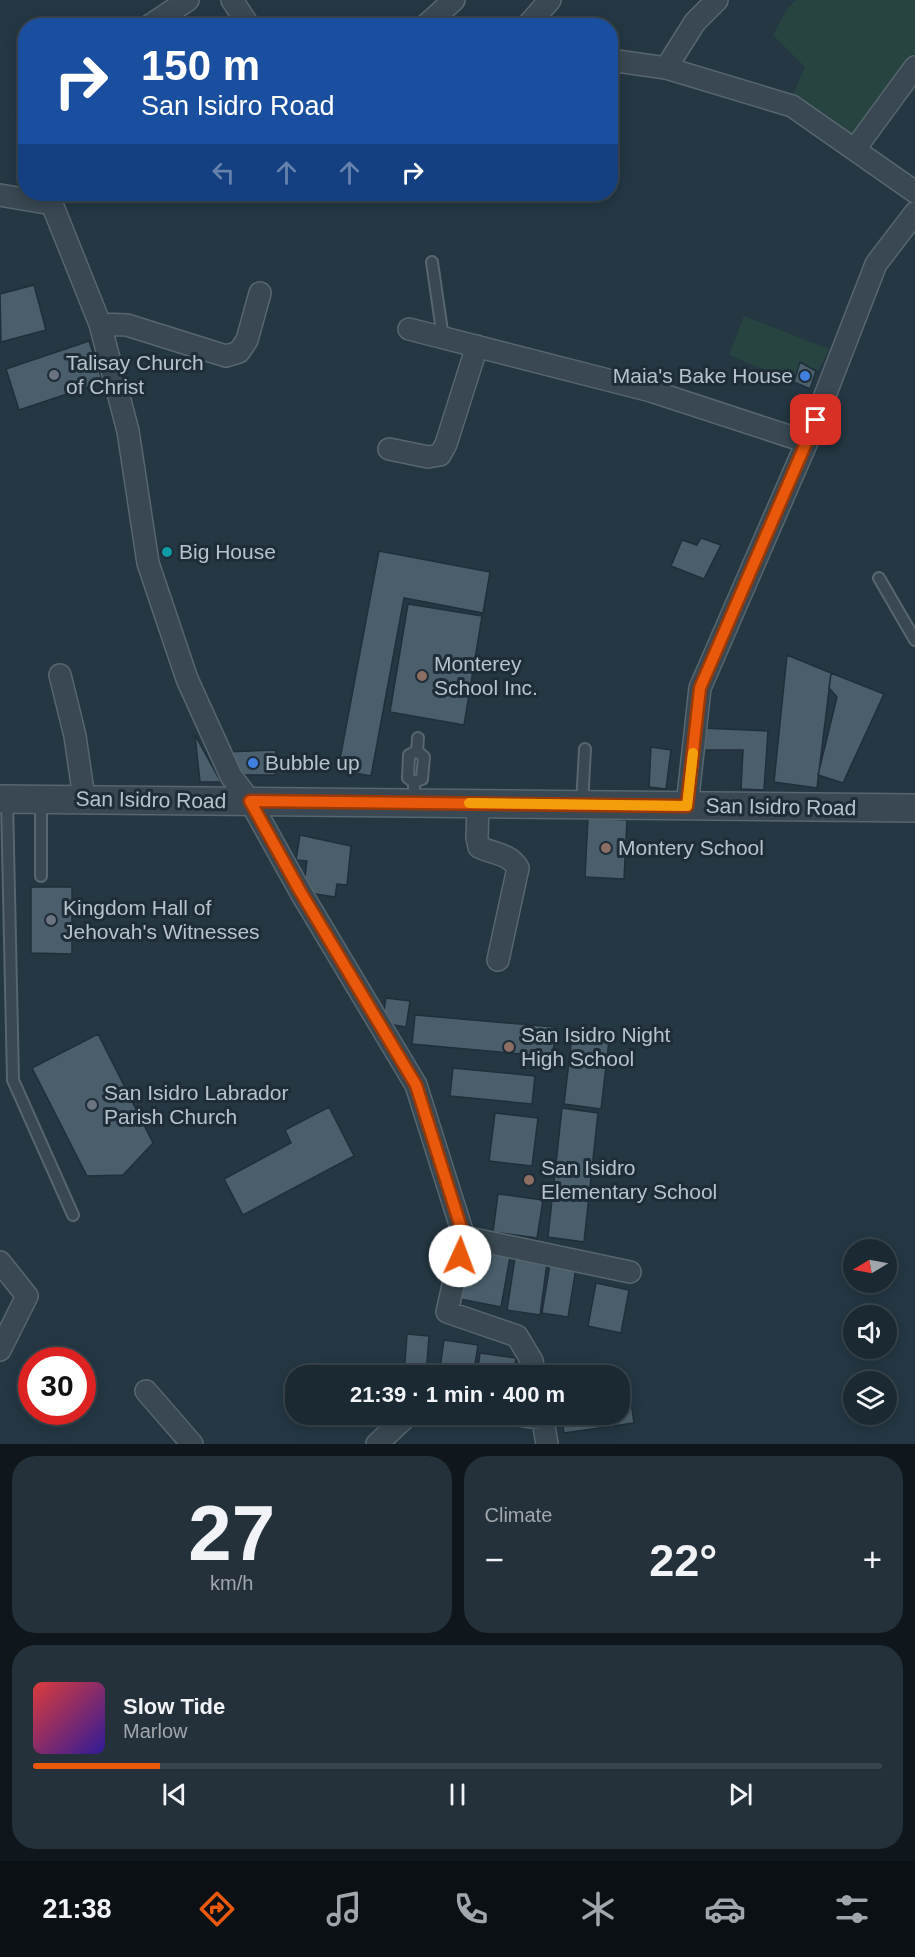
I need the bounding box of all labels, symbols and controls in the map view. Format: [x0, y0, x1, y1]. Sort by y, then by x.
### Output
icon: right [42, 42, 120, 120]
text: 150 m [141, 42, 260, 89]
text: San Isidro Road [141, 91, 335, 121]
icon: left [207, 156, 240, 189]
icon: ahead [270, 156, 303, 189]
icon: ahead [333, 156, 366, 189]
icon: right [396, 156, 429, 189]
place label: Talisay Church of Christ [66, 351, 204, 398]
place label: Maia's Bake House [613, 364, 793, 387]
marker: Talisay Church of Christ [47, 368, 61, 382]
marker: Maia's Bake House [798, 369, 812, 383]
pin [790, 394, 841, 445]
icon: arrive [799, 403, 832, 436]
place label: Big House [179, 540, 276, 563]
marker: Big House [160, 545, 174, 559]
place label: Monterey School Inc. [434, 652, 538, 699]
marker: Monterey School Inc. [415, 669, 429, 683]
place label: Bubble up [265, 751, 360, 774]
marker: Bubble up [246, 756, 260, 770]
street label: San Isidro Road [76, 787, 226, 812]
street label: San Isidro Road [706, 794, 856, 819]
place label: Montery School [618, 836, 764, 859]
marker: Montery School [599, 841, 613, 855]
place label: Kingdom Hall of Jehovah's Witnesses [63, 896, 260, 943]
marker: Kingdom Hall of Jehovah's Witnesses [44, 913, 58, 927]
place label: San Isidro Night High School [521, 1023, 671, 1070]
marker: San Isidro Night High School [502, 1040, 516, 1054]
place label: San Isidro Labrador Parish Church [104, 1081, 288, 1128]
marker: San Isidro Labrador Parish Church [85, 1098, 99, 1112]
place label: San Isidro Elementary School [541, 1156, 717, 1203]
marker: San Isidro Elementary School [522, 1173, 536, 1187]
position arrow [428, 1224, 492, 1288]
north arrow [843, 1239, 897, 1293]
map controls [843, 1239, 897, 1425]
button: sound [843, 1305, 897, 1359]
speed limit sign: 30 [18, 1347, 96, 1425]
button: layers [843, 1371, 897, 1425]
text: 21:39 · 1 min · 400 m [350, 1382, 565, 1407]
text: 27 [188, 1489, 275, 1577]
text: Climate [485, 1504, 552, 1526]
text: 22° [649, 1535, 717, 1586]
text: − [485, 1541, 504, 1578]
text: + [863, 1541, 882, 1578]
text: km/h [210, 1572, 253, 1594]
text: Slow Tide [123, 1694, 225, 1719]
text: Marlow [123, 1720, 187, 1742]
icon: previous [158, 1778, 191, 1811]
icon: pause [441, 1778, 474, 1811]
icon: next [724, 1778, 757, 1811]
icon: directions [196, 1888, 238, 1930]
icon: music [323, 1888, 365, 1930]
icon: phone [450, 1888, 492, 1930]
icon: climate [577, 1888, 619, 1930]
icon: car [704, 1888, 746, 1930]
icon: filters [831, 1888, 873, 1930]
text: 21:38 [42, 1894, 111, 1924]

